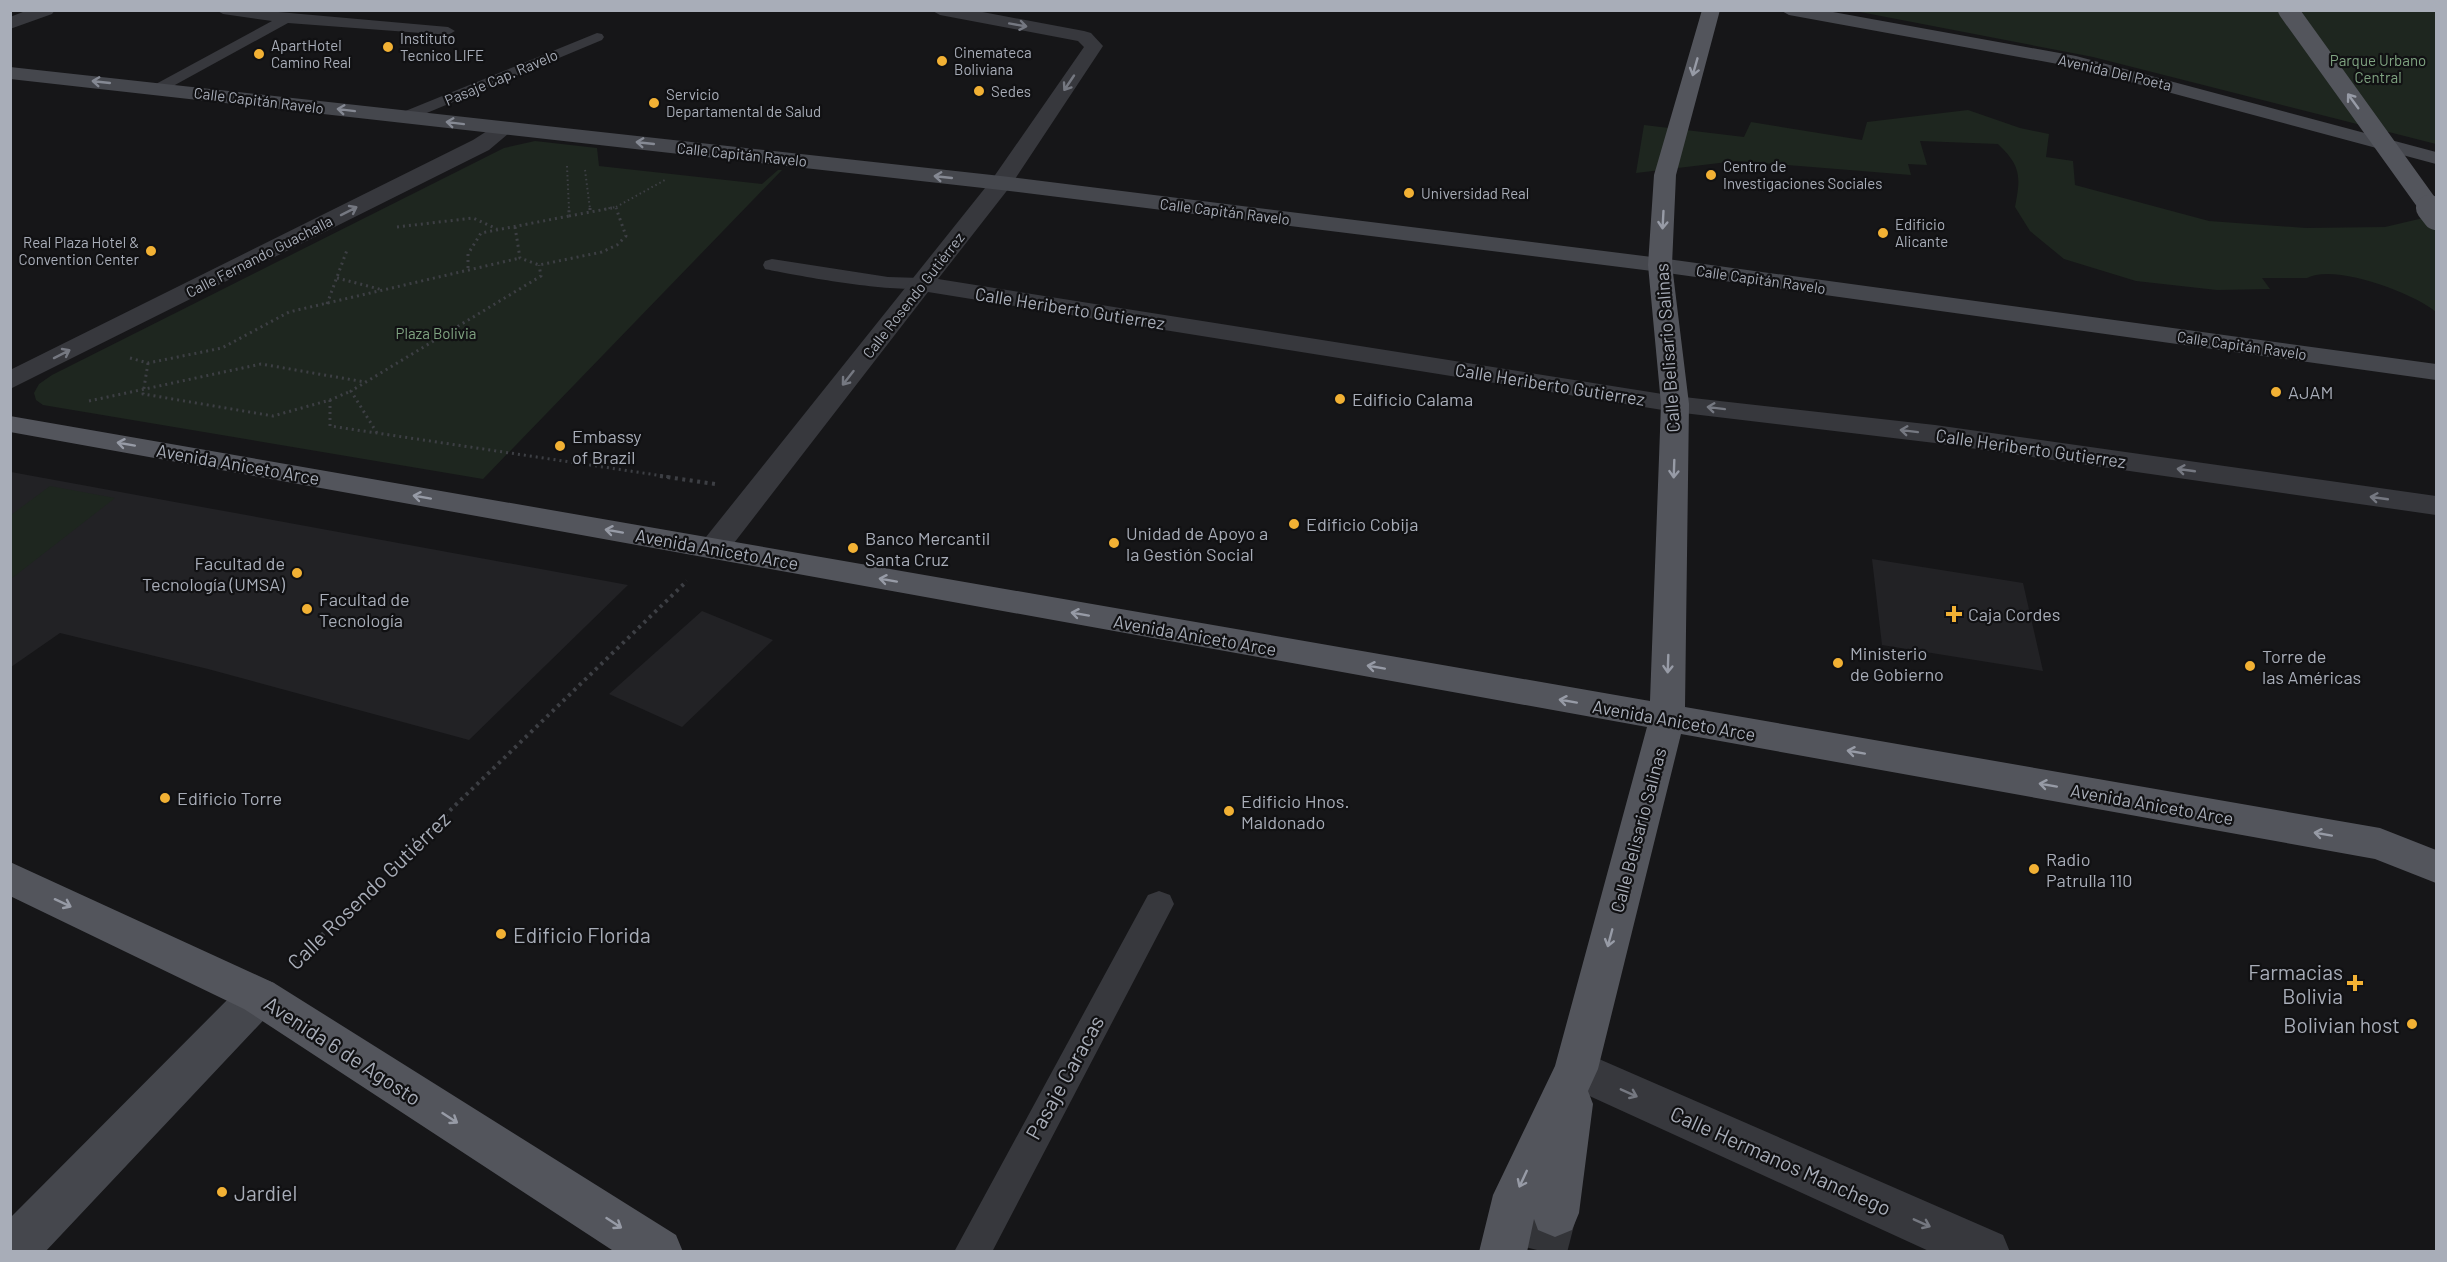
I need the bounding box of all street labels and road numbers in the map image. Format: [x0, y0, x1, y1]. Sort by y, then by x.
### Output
street label: Pasaje Cap. Ravelo [442, 45, 560, 109]
street label: Avenida Del Poeta [2057, 50, 2173, 94]
street label: Calle Capitán Ravelo [193, 83, 325, 117]
street label: Calle Capitán Ravelo [676, 138, 808, 170]
street label: Calle Capitán Ravelo [1159, 194, 1291, 228]
street label: Calle Fernando Guachalla [183, 211, 335, 301]
street label: Calle Rosendo Gutiérrez [858, 228, 968, 361]
street label: Calle Capitán Ravelo [1695, 261, 1827, 297]
street label: Calle Belisario Salinas [1650, 263, 1684, 433]
street label: Calle Heriberto Gutierrez [974, 282, 1166, 334]
street label: Calle Capitán Ravelo [2176, 327, 2308, 363]
street label: Calle Heriberto Gutierrez [1454, 358, 1646, 410]
street label: Calle Heriberto Gutierrez [1934, 424, 2128, 472]
street label: Avenida Aniceto Arce [155, 439, 321, 489]
street label: Avenida Aniceto Arce [634, 524, 800, 574]
street label: Avenida Aniceto Arce [1112, 610, 1278, 660]
street label: Avenida Aniceto Arce [1591, 695, 1757, 745]
street label: Calle Belisario Salinas [1605, 745, 1671, 915]
street label: Avenida Aniceto Arce [2069, 779, 2235, 829]
street label: Calle Rosendo Gutiérrez [282, 806, 454, 974]
street label: Avenida 6 de Agosto [260, 990, 426, 1110]
street label: Pasaje Caracas [1020, 1011, 1108, 1143]
street label: Calle Hermanos Manchego [1667, 1100, 1895, 1220]

